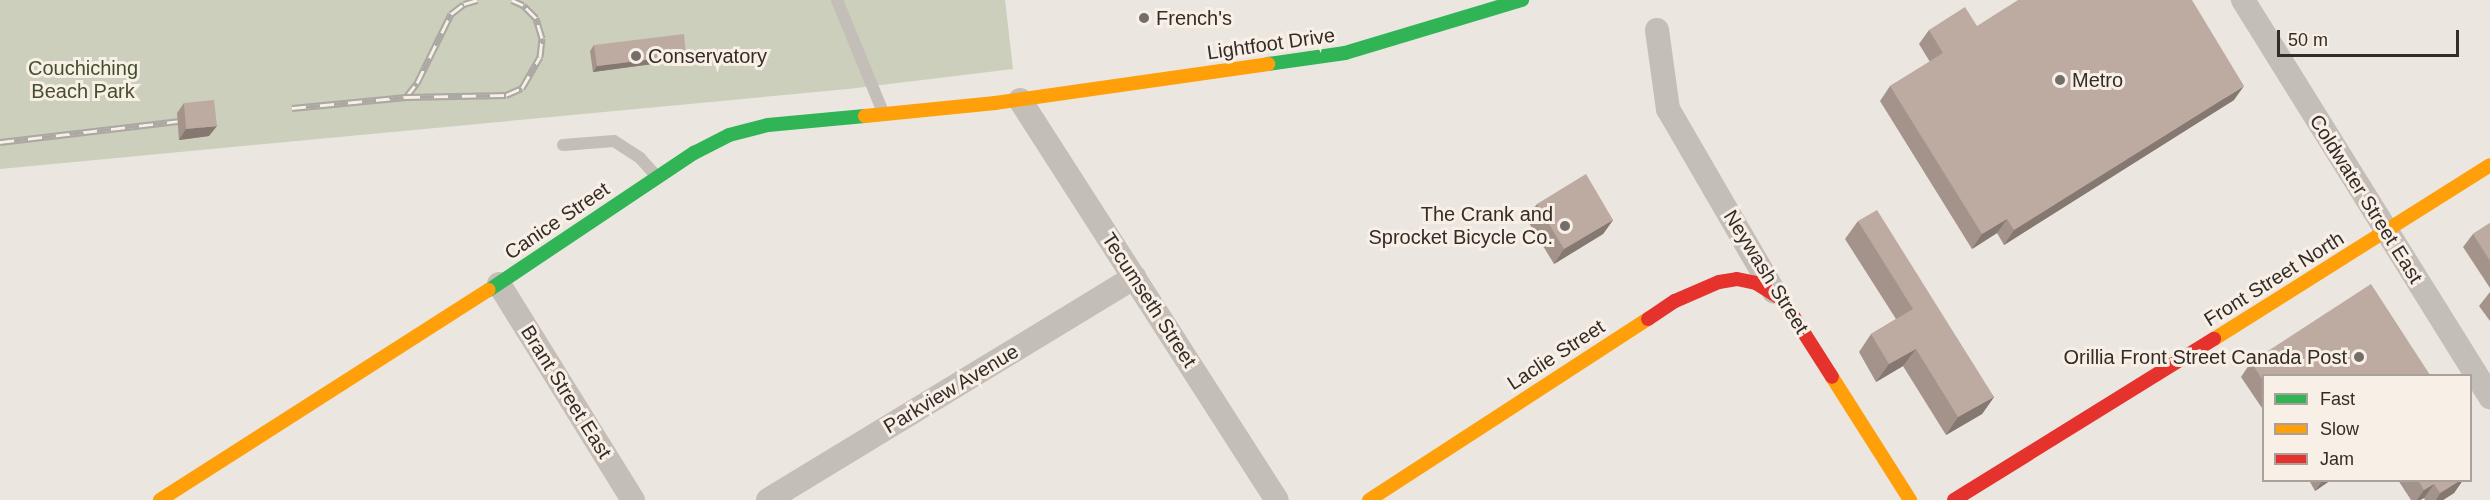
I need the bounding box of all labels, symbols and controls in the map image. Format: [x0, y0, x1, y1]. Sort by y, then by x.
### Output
place label: French's [1156, 6, 1232, 30]
marker: French's [1137, 11, 1151, 25]
scale bar [2280, 18, 2462, 56]
street label: Lightfoot Drive [1205, 23, 1337, 65]
text: 50 m [2288, 30, 2328, 50]
place label: Conservatory [648, 44, 767, 68]
marker: Conservatory [629, 49, 643, 63]
park label: Couchiching Beach Park [28, 57, 138, 104]
place label: Metro [2072, 68, 2123, 92]
marker: Metro [2053, 73, 2067, 87]
street label: Coldwater Street East [2304, 110, 2428, 288]
street label: Canice Street [500, 177, 614, 265]
place label: The Crank and Sprocket Bicycle Co. [1368, 202, 1553, 249]
street label: Neywash Street [1718, 206, 1814, 338]
marker: The Crank and Sprocket Bicycle Co. [1558, 219, 1572, 233]
street label: Front Street North [2200, 226, 2348, 332]
street label: Tecumseth Street [1097, 228, 1201, 372]
street label: Laclie Street [1503, 315, 1609, 395]
street label: Brant Street East [515, 321, 617, 463]
street label: Parkview Avenue [879, 339, 1023, 439]
place label: Orillia Front Street Canada Post [2064, 345, 2347, 369]
marker: Orillia Front Street Canada Post [2352, 350, 2366, 364]
legend [2262, 374, 2472, 482]
text: Fast [2320, 389, 2355, 409]
text: Slow [2320, 419, 2359, 439]
text: Jam [2320, 449, 2354, 469]

